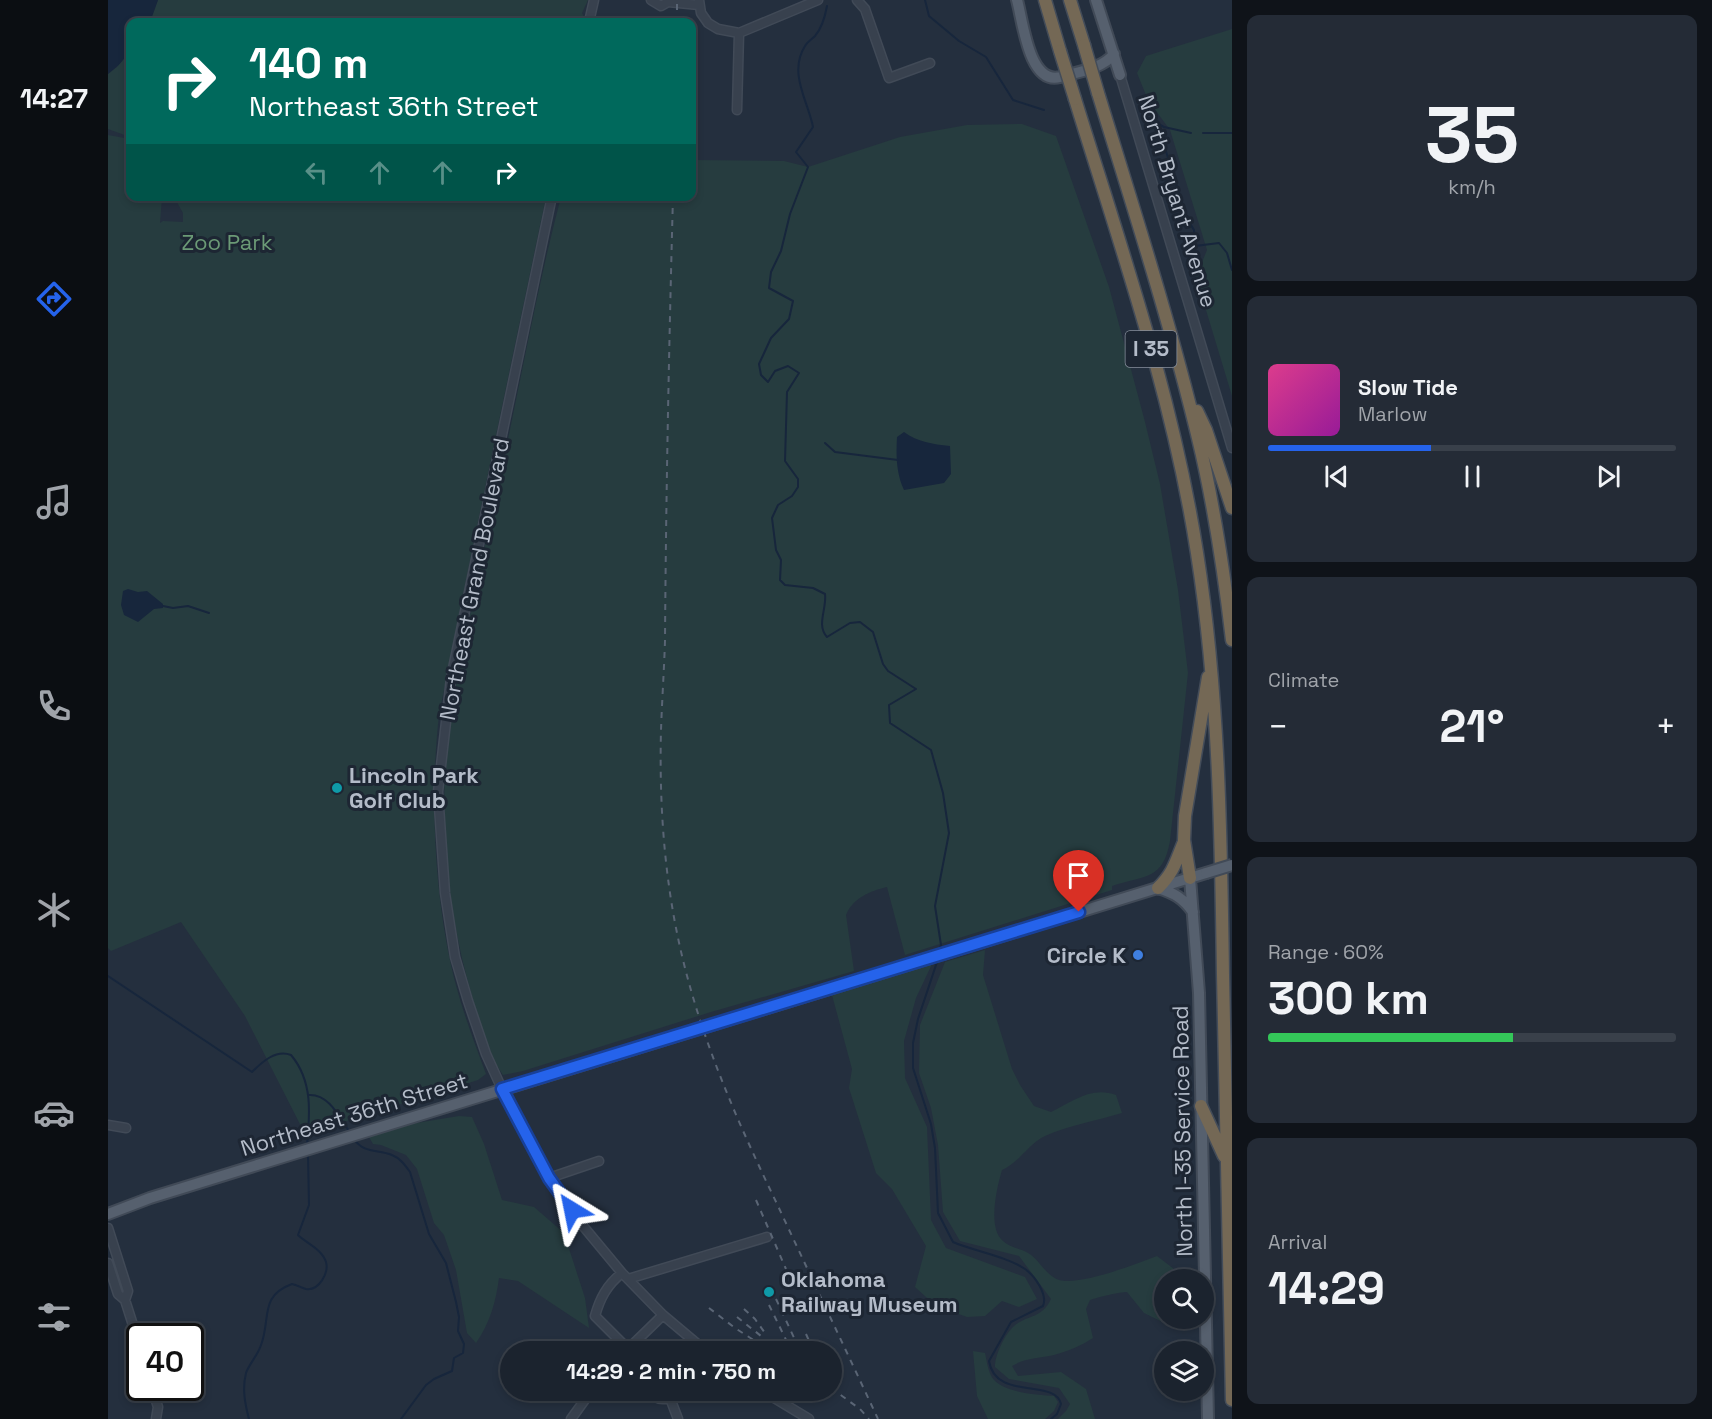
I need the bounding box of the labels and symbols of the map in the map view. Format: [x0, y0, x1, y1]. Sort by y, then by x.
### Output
street label: North Bryant Avenue [1132, 91, 1224, 311]
park label: Zoo Park [182, 228, 273, 256]
road number: I 35 [1126, 331, 1176, 367]
street label: Northeast Grand Boulevard [433, 435, 515, 723]
place label: Lincoln Park Golf Club [349, 761, 479, 814]
marker: Lincoln Park Golf Club [330, 781, 344, 795]
pin [1053, 850, 1104, 912]
place label: Circle K [1047, 941, 1126, 969]
marker: Circle K [1131, 948, 1145, 962]
street label: North I-35 Service Road [1166, 1005, 1198, 1257]
street label: Northeast 36th Street [237, 1066, 471, 1162]
position arrow [540, 1178, 604, 1242]
place label: Oklahoma Railway Museum [781, 1265, 958, 1318]
marker: Oklahoma Railway Museum [762, 1285, 776, 1299]
speed limit sign: 40 [126, 1323, 204, 1401]

